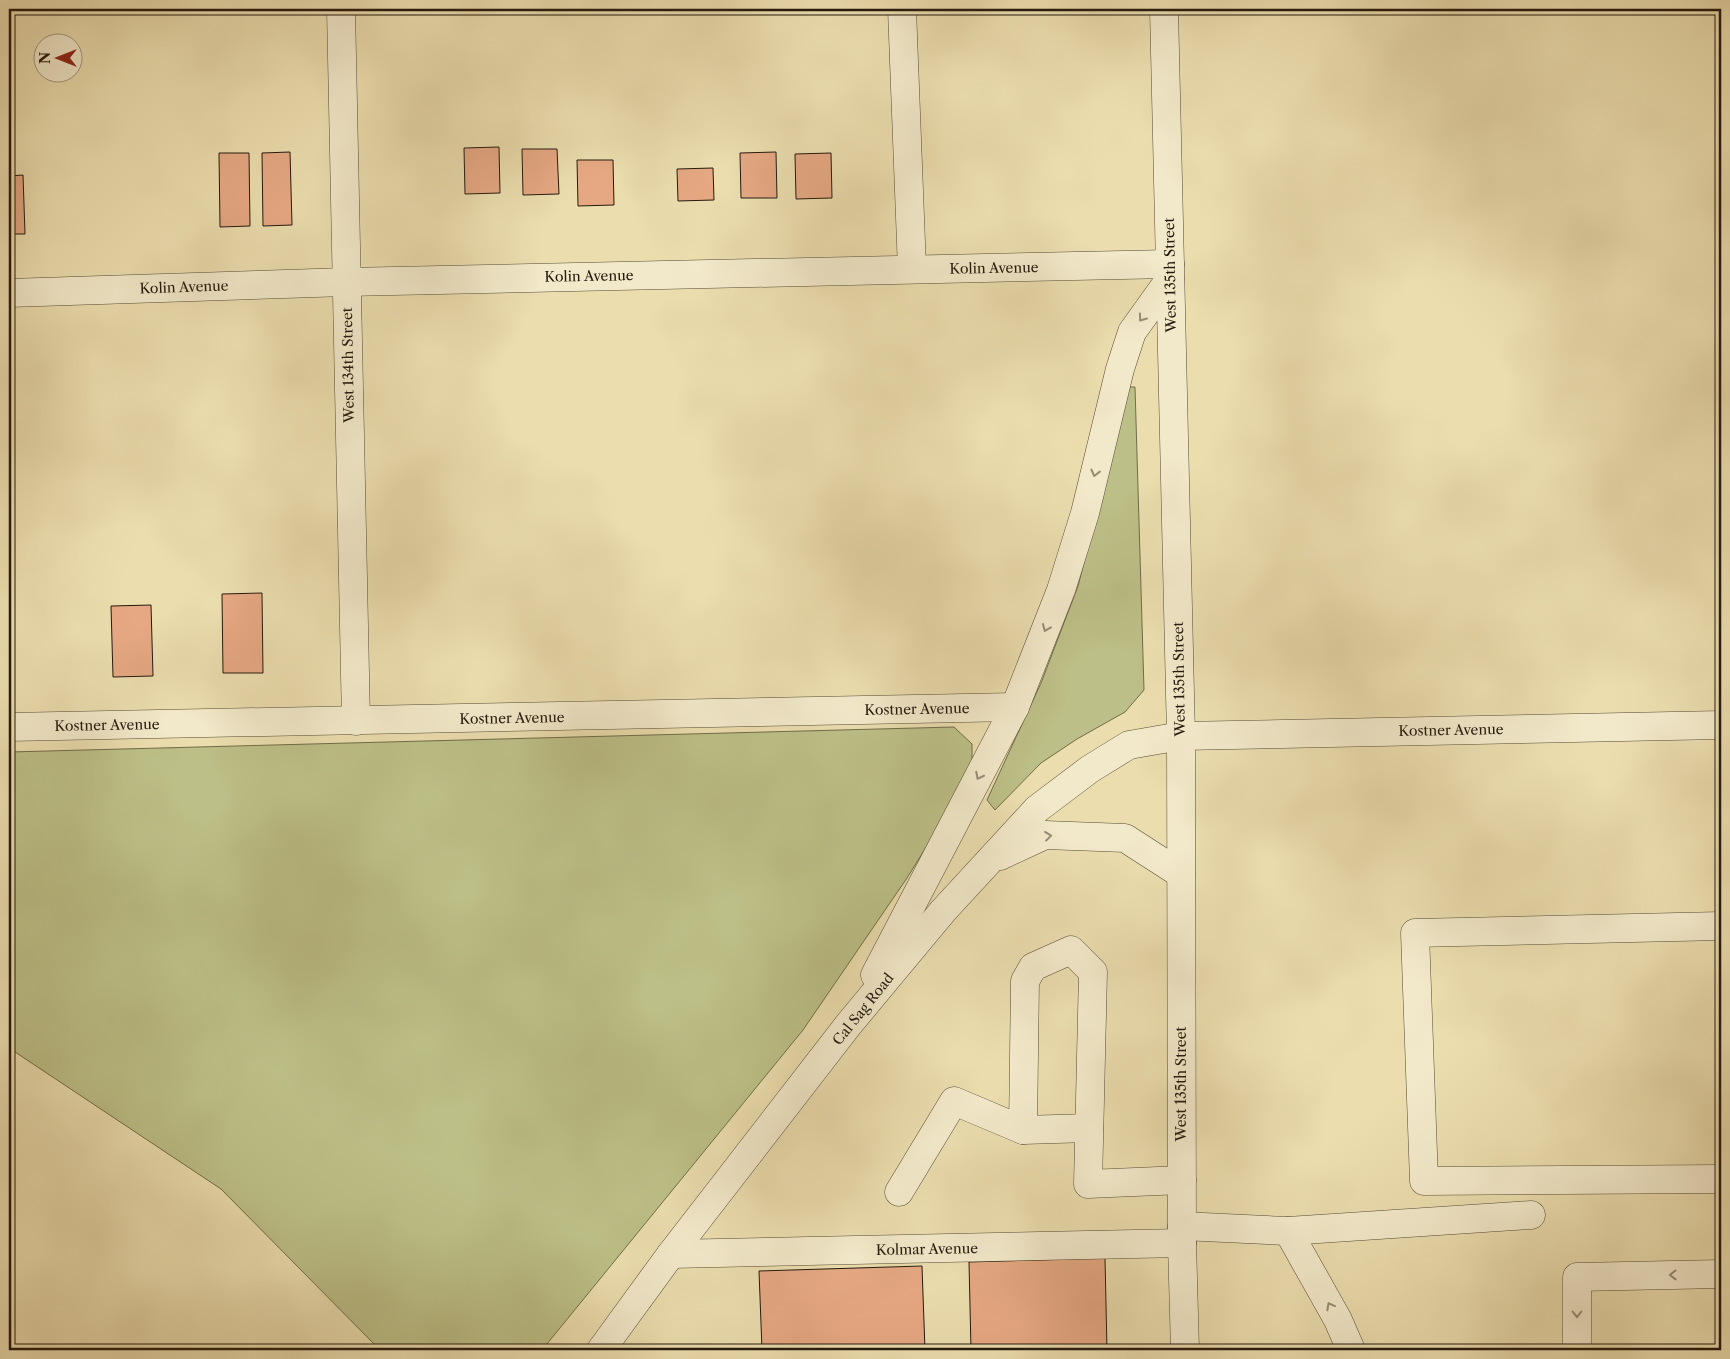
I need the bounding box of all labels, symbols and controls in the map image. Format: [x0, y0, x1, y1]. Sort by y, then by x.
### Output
north arrow [32, 32, 82, 82]
text: N [36, 52, 54, 64]
street label: West 135th Street [1160, 217, 1180, 334]
street label: Kolin Avenue [949, 258, 1039, 278]
street label: Kolin Avenue [544, 266, 634, 286]
street label: Kolin Avenue [139, 276, 229, 298]
street label: West 134th Street [338, 307, 358, 424]
one-way arrow [1139, 313, 1148, 322]
one-way arrow [1090, 469, 1101, 478]
street label: West 135th Street [1169, 621, 1189, 738]
one-way arrow [1042, 623, 1053, 632]
street label: Kostner Avenue [864, 699, 970, 719]
street label: Kostner Avenue [459, 708, 565, 728]
street label: Kostner Avenue [54, 715, 160, 735]
street label: Kostner Avenue [1398, 720, 1504, 740]
one-way arrow [975, 770, 985, 779]
one-way arrow [1044, 831, 1052, 842]
street label: Cal Sag Road [828, 969, 898, 1049]
street label: West 135th Street [1172, 1026, 1190, 1143]
street label: Kolmar Avenue [876, 1239, 978, 1259]
one-way arrow [1668, 1270, 1676, 1280]
one-way arrow [1327, 1302, 1337, 1311]
one-way arrow [1572, 1310, 1582, 1318]

